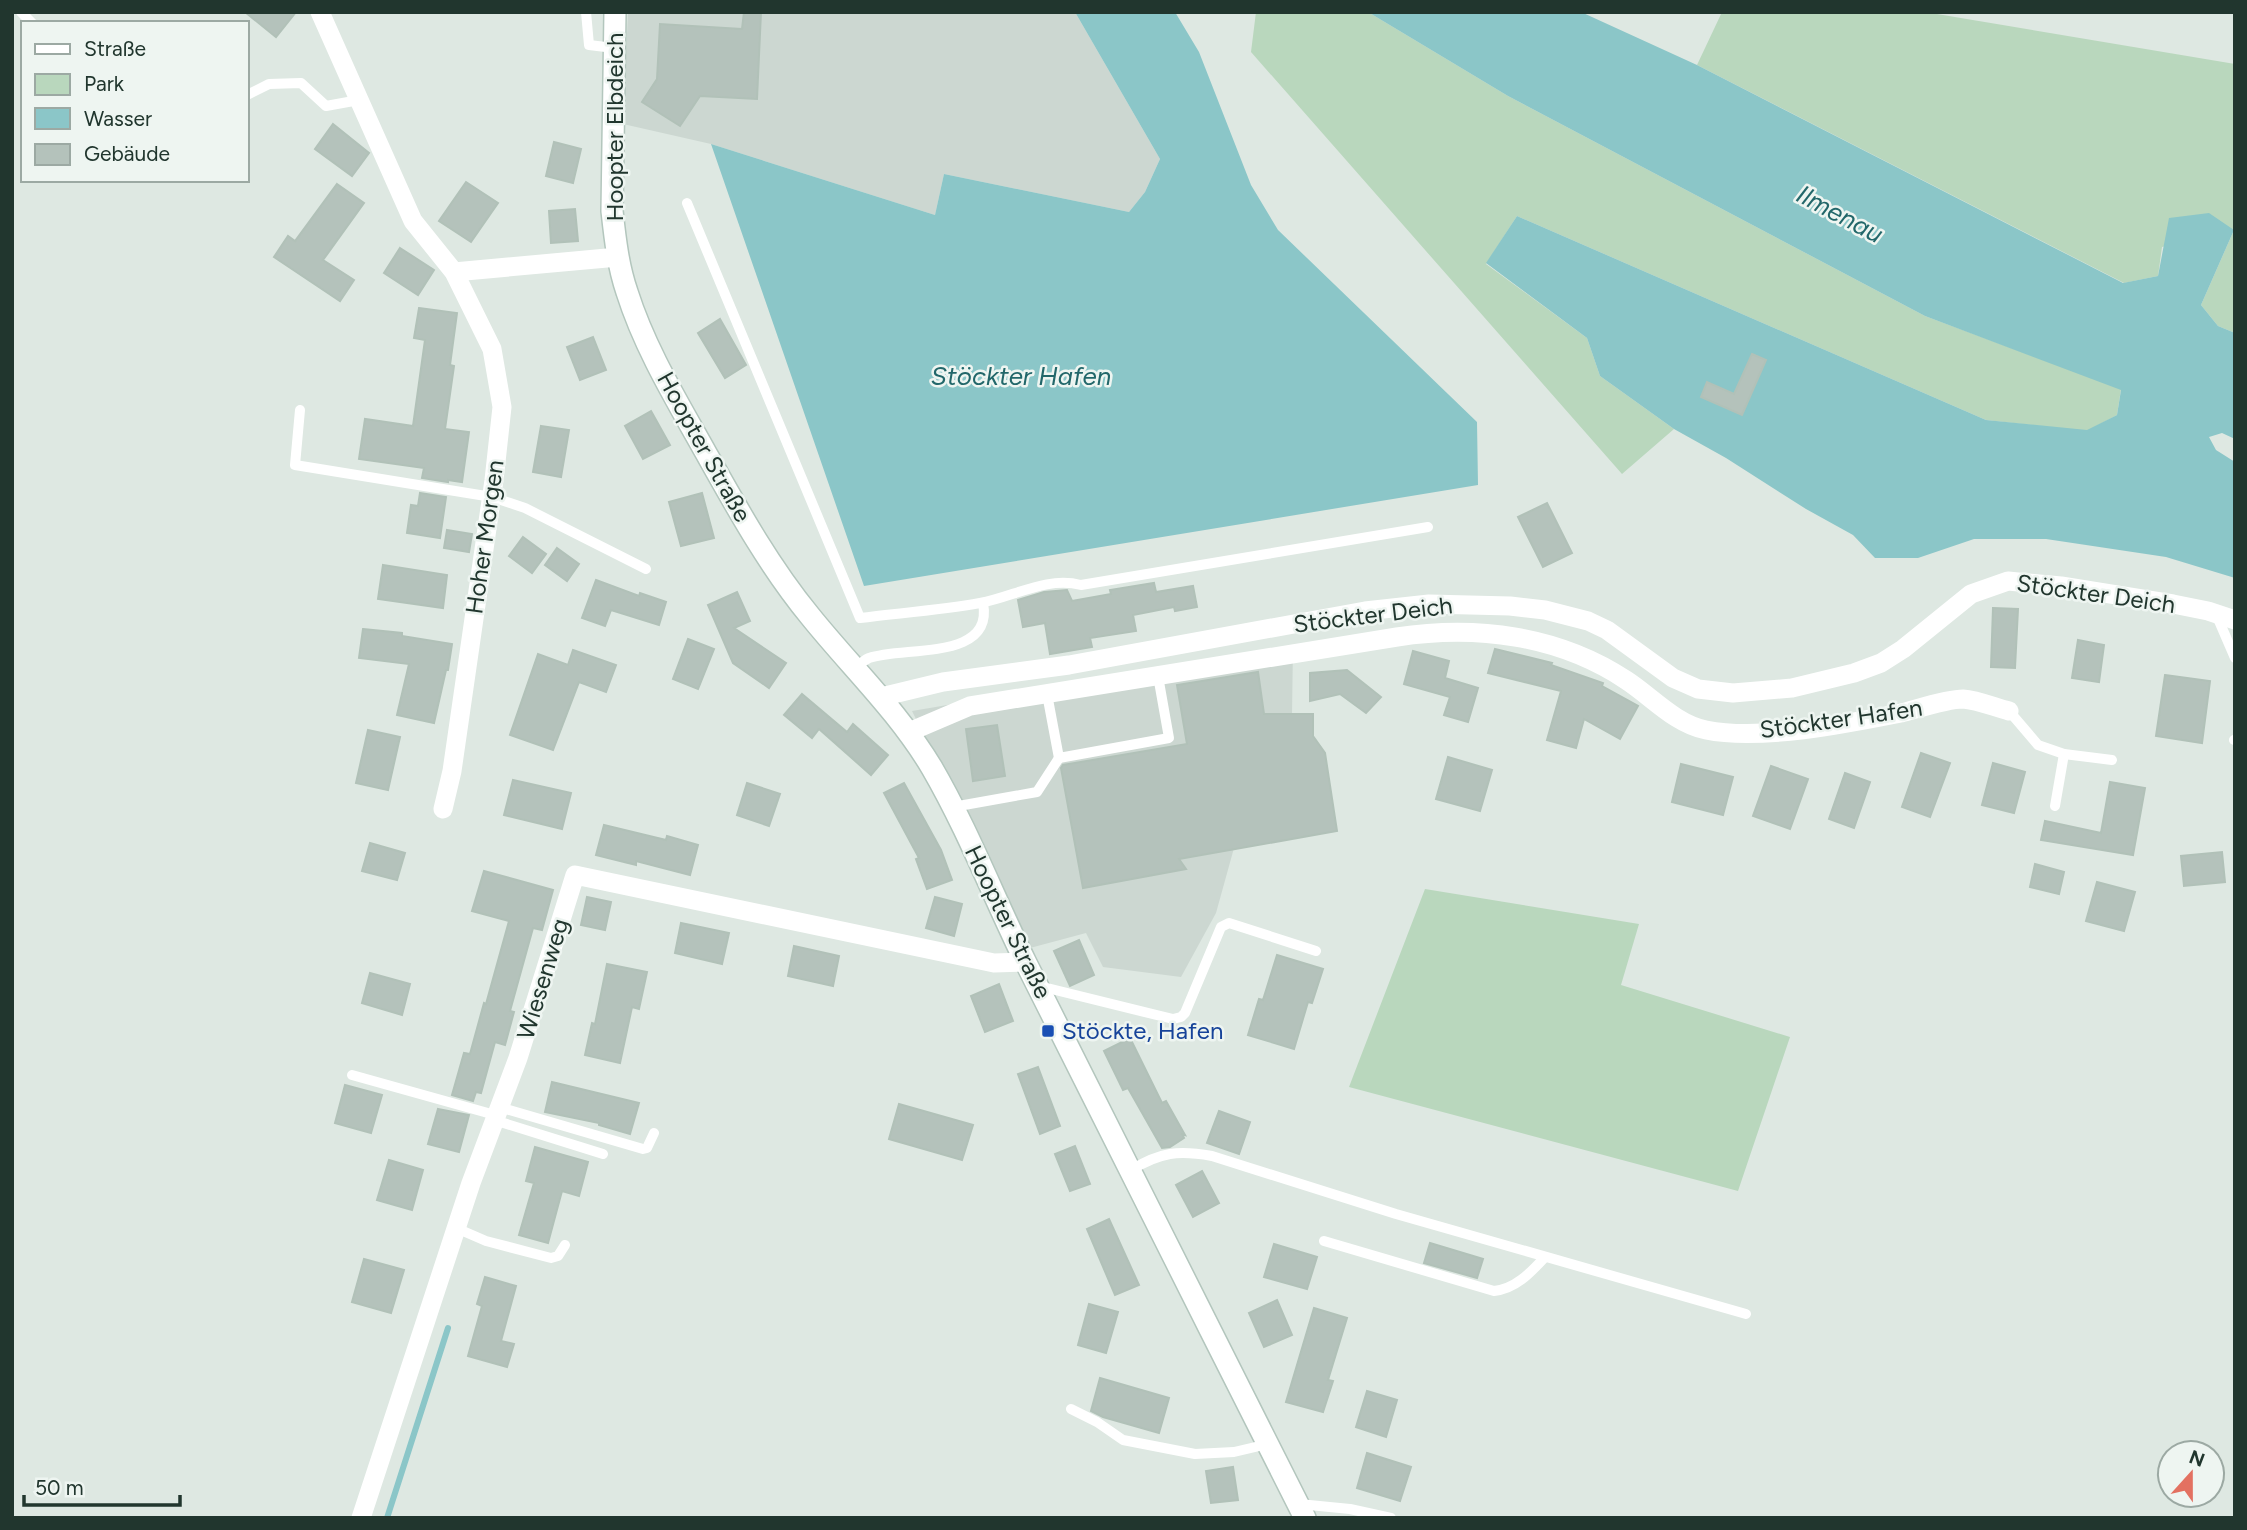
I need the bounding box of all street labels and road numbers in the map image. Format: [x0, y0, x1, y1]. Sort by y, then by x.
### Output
street label: Hoopter Elbdeich [600, 33, 629, 221]
street label: Hoopter Straße [651, 367, 758, 527]
street label: Hoher Morgen [459, 458, 510, 616]
street label: Stöckter Deich [2015, 568, 2177, 619]
street label: Stöckter Deich [1292, 590, 1454, 639]
street label: Stöckter Hafen [1758, 693, 1924, 744]
street label: Hoopter Straße [959, 840, 1058, 1003]
street label: Wiesenweg [510, 915, 575, 1043]

